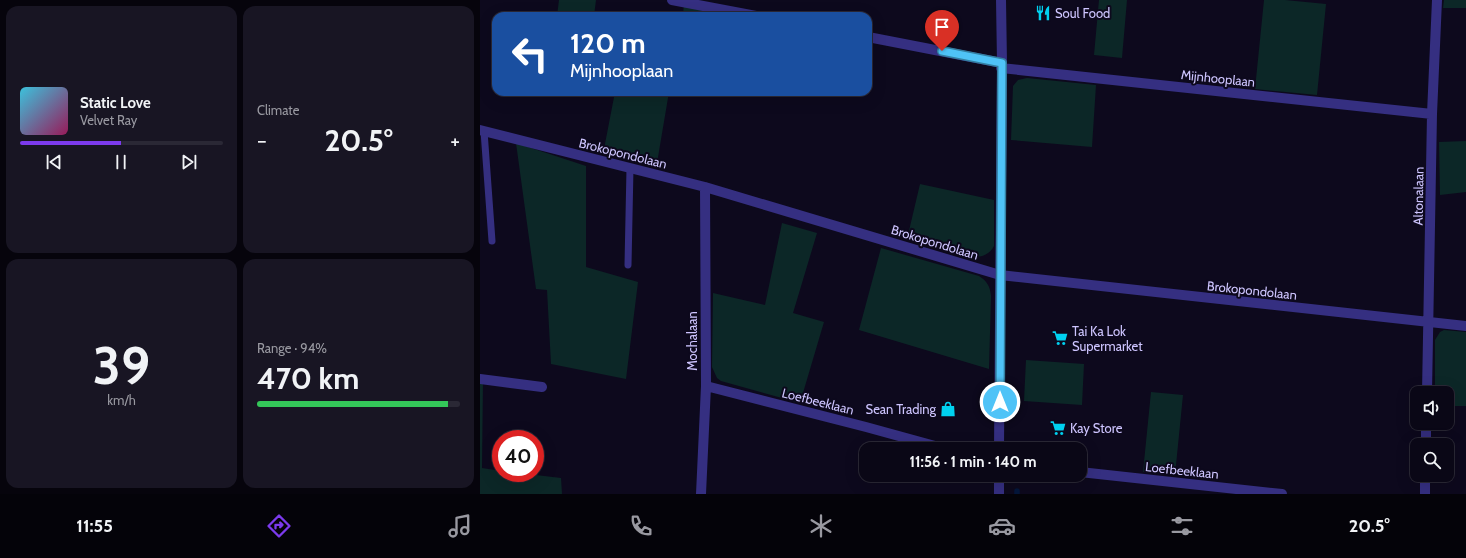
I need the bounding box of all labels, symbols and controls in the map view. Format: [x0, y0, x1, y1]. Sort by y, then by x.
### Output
restaurant icon: Soul Food [1034, 4, 1052, 22]
place label: Soul Food [1055, 5, 1110, 21]
pin [925, 10, 959, 51]
icon: arrive [931, 16, 953, 38]
text: 120 m [570, 26, 646, 60]
icon: left [504, 28, 556, 80]
text: Mijnhooplaan [570, 60, 673, 82]
street label: Mijnhooplaan [1180, 66, 1256, 91]
text: Static Love [80, 94, 151, 112]
text: Climate [257, 102, 299, 118]
text: Velvet Ray [80, 112, 137, 128]
text: 20.5° [324, 122, 393, 159]
text: − [257, 127, 267, 154]
text: + [450, 127, 460, 154]
street label: Brokopondolaan [577, 134, 669, 172]
icon: previous [43, 151, 65, 173]
icon: pause [110, 151, 132, 173]
icon: next [178, 151, 200, 173]
street label: Altonalaan [1409, 166, 1427, 226]
street label: Brokopondolaan [889, 221, 981, 263]
street label: Brokopondolaan [1206, 277, 1298, 303]
street label: Mochalaan [684, 311, 700, 371]
place label: Tai Ka Lok Supermarket [1072, 323, 1143, 354]
supermarket icon: Tai Ka Lok Supermarket [1051, 329, 1069, 347]
text: 39 [93, 334, 150, 397]
text: Range · 94% [257, 340, 327, 356]
text: 470 km [257, 360, 359, 397]
position arrow [979, 381, 1021, 423]
street label: Loefbeeklaan [780, 384, 856, 418]
map controls [1410, 386, 1454, 482]
button: sound [1410, 386, 1454, 430]
text: km/h [107, 392, 136, 408]
shop icon: Sean Trading [939, 400, 957, 418]
place label: Sean Trading [866, 401, 937, 417]
supermarket icon: Kay Store [1049, 419, 1067, 437]
place label: Kay Store [1070, 420, 1123, 436]
speed limit sign: 40 [492, 430, 544, 482]
button: search [1410, 438, 1454, 482]
text: 11:56 · 1 min · 140 m [909, 453, 1037, 471]
street label: Loefbeeklaan [1145, 458, 1219, 482]
icon: directions [265, 512, 293, 540]
icon: music [446, 512, 474, 540]
icon: phone [627, 512, 655, 540]
icon: climate [807, 512, 835, 540]
icon: car [988, 512, 1016, 540]
icon: filters [1168, 512, 1196, 540]
text: 11:55 [76, 515, 113, 537]
text: 20.5° [1349, 515, 1390, 537]

